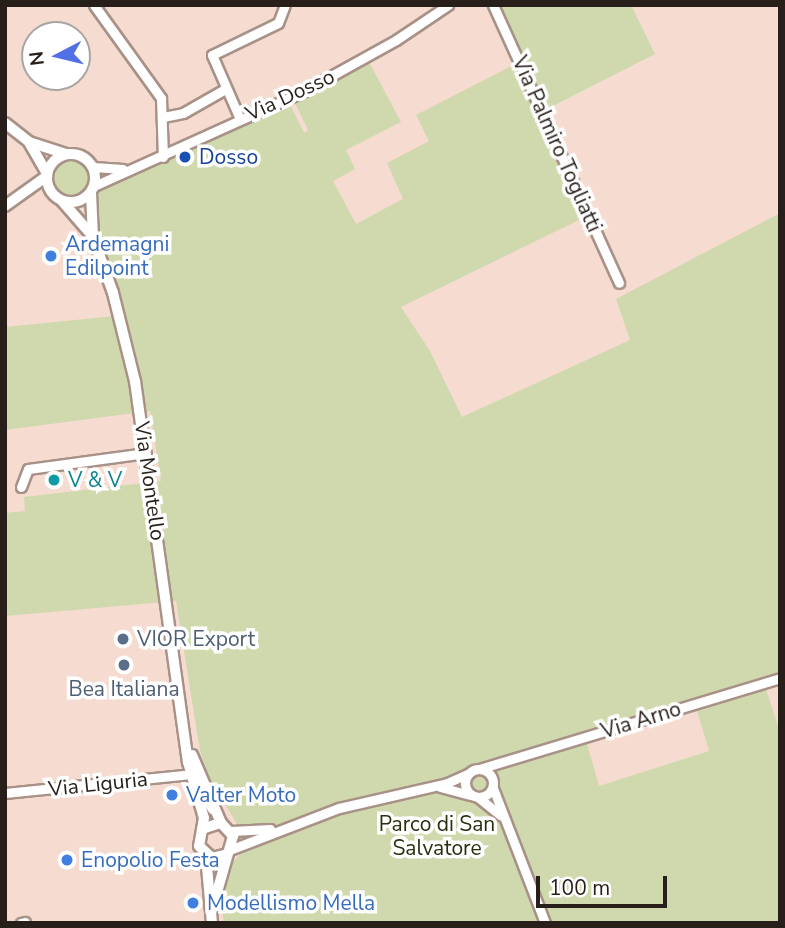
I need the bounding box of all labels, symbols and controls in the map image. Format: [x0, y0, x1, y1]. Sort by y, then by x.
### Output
north arrow [21, 21, 91, 91]
text: N [23, 50, 51, 67]
street label: Via Palmiro Togliatti [507, 52, 607, 236]
street label: Via Dosso [242, 64, 338, 126]
place label: Dosso [199, 144, 258, 170]
marker: Dosso [177, 149, 193, 165]
place label: Ardemagni Edilpoint [65, 231, 169, 281]
marker: Ardemagni Edilpoint [43, 248, 59, 264]
street label: Via Montello [129, 420, 171, 542]
place label: V & V [68, 467, 122, 493]
marker: V & V [46, 472, 62, 488]
place label: VIOR Export [137, 626, 255, 652]
marker: VIOR Export [115, 631, 131, 647]
marker: Bea Italiana [116, 657, 132, 673]
place label: Bea Italiana [68, 676, 180, 702]
street label: Via Arno [598, 696, 684, 744]
street label: Via Liguria [47, 766, 149, 802]
place label: Valter Moto [186, 782, 296, 808]
marker: Valter Moto [164, 787, 180, 803]
park label: Parco di San Salvatore [379, 811, 495, 861]
place label: Enopolio Festa [81, 847, 220, 873]
marker: Enopolio Festa [59, 852, 75, 868]
scale bar [540, 862, 671, 906]
text: 100 m [549, 874, 610, 902]
place label: Modellismo Mella [207, 890, 375, 916]
marker: Modellismo Mella [185, 895, 201, 911]

